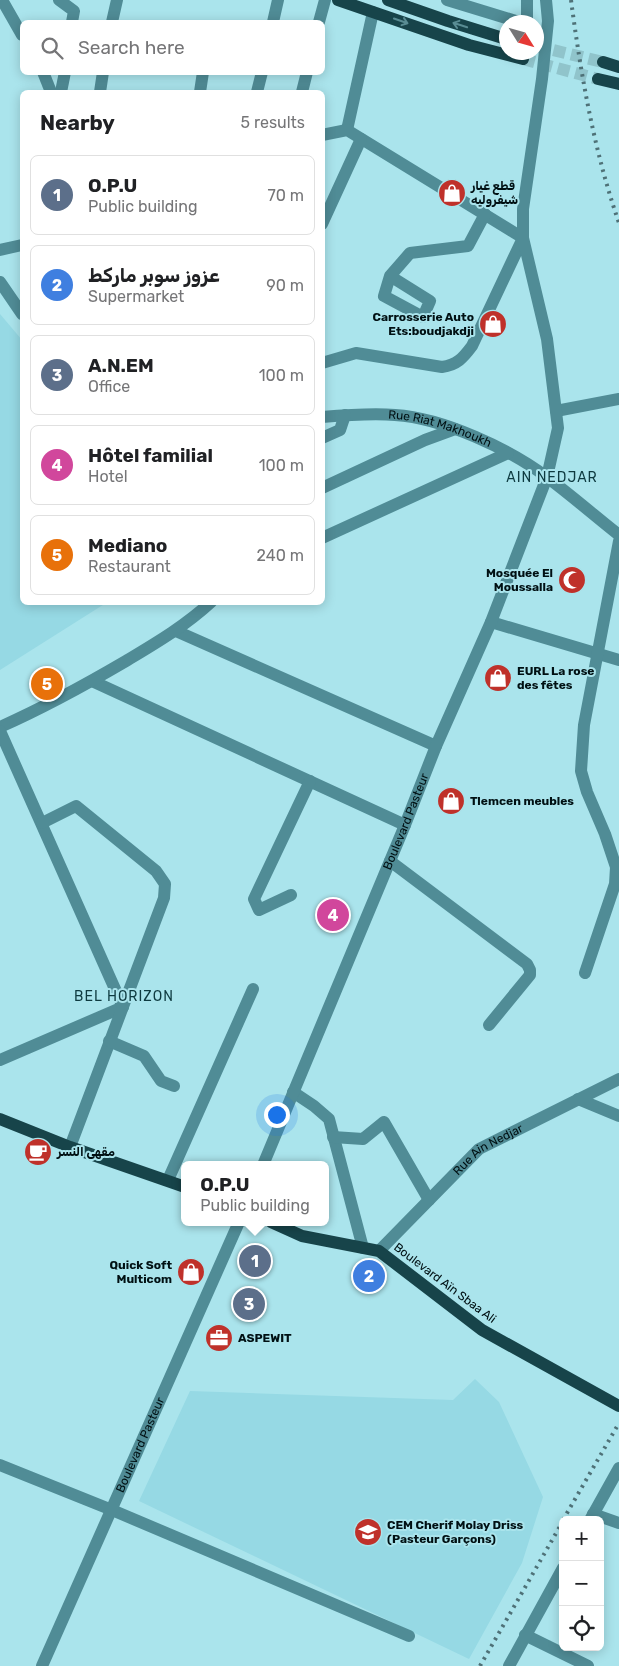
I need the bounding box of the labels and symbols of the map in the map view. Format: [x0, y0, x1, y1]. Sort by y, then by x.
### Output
north arrow [499, 15, 544, 60]
one-way arrow [393, 17, 408, 26]
one-way arrow [452, 19, 468, 29]
shop icon: قطع غيار شيفروليه [437, 178, 467, 208]
place label: قطع غيار شيفروليه [470, 179, 518, 207]
shop icon: Carrosserie Auto Ets:boudjakdji [478, 309, 508, 339]
place label: Carrosserie Auto Ets:boudjakdji [373, 310, 474, 338]
street label: Rue Riat Makhoukh [388, 408, 494, 450]
district label: AIN NEDJAR [506, 469, 598, 486]
mosque icon: Mosquée El Moussalla [557, 565, 587, 595]
place label: Mosquée El Moussalla [486, 566, 553, 594]
shop icon: EURL La rose des fêtes [483, 663, 513, 693]
place label: EURL La rose des fêtes [517, 664, 594, 692]
pin: 5 [31, 665, 63, 703]
street label: Boulevard Pasteur [380, 771, 432, 872]
shop icon: Tlemcen meubles [436, 786, 466, 816]
place label: Tlemcen meubles [470, 794, 574, 808]
pin: 4 [317, 896, 349, 934]
district label: BEL HORIZON [74, 988, 174, 1005]
your location [264, 1102, 290, 1128]
street label: Rue Ain Nedjar [450, 1121, 526, 1178]
cafe icon: مقهى النسر [23, 1137, 53, 1167]
place label: مقهى النسر [56, 1145, 115, 1159]
street label: Boulevard Aïn Sbaa Ali [391, 1240, 499, 1326]
pin: 1 [239, 1242, 271, 1280]
shop icon: Quick Soft Multicom [176, 1257, 206, 1287]
pin: 2 [353, 1257, 385, 1295]
place label: Quick Soft Multicom [110, 1258, 172, 1286]
pin: 3 [233, 1285, 265, 1323]
office icon: ASPEWIT [204, 1323, 234, 1353]
place label: ASPEWIT [238, 1331, 292, 1345]
street label: Boulevard Pasteur [113, 1395, 168, 1495]
school or university icon: CEM Cherif Molay Driss (Pasteur Garçons) [353, 1517, 383, 1547]
place label: CEM Cherif Molay Driss (Pasteur Garçons) [387, 1518, 524, 1546]

